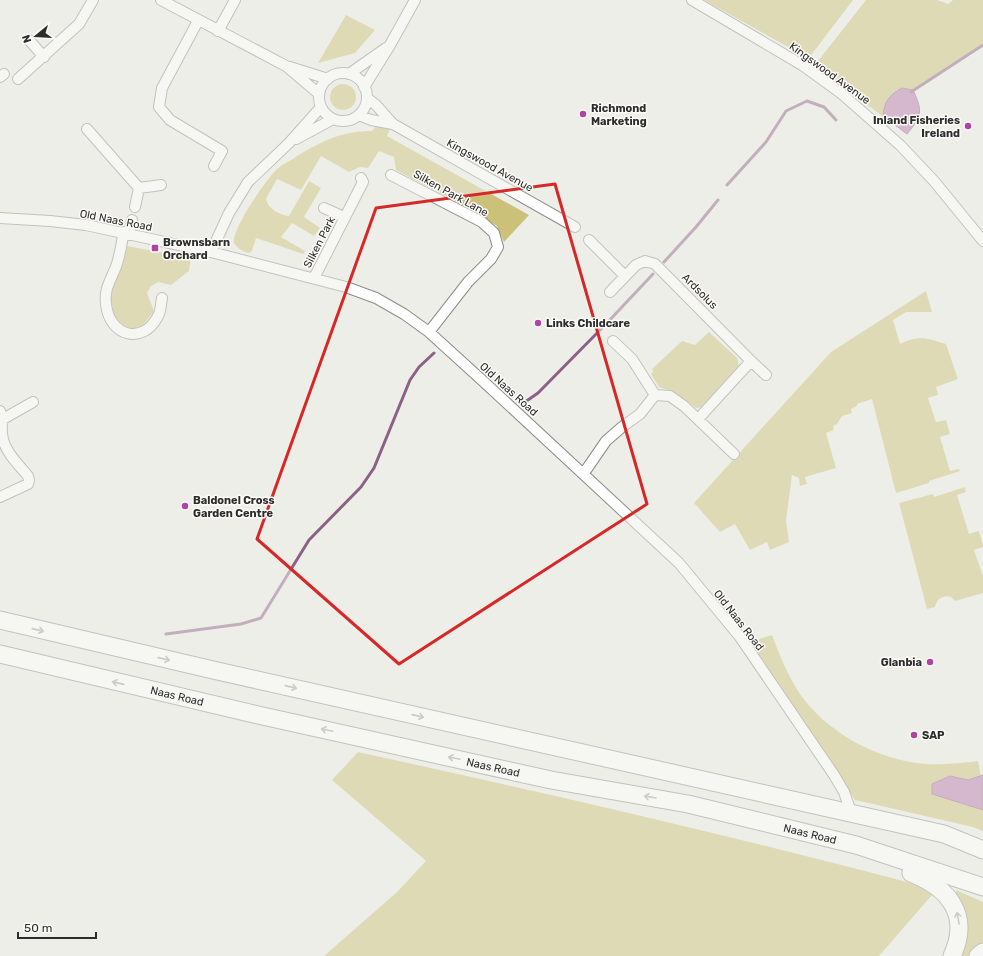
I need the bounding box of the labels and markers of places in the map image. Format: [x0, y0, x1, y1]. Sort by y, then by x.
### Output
place label: Richmond Marketing [591, 102, 647, 128]
marker: Richmond Marketing [578, 109, 588, 119]
place label: Inland Fisheries Ireland [873, 114, 960, 140]
marker: Inland Fisheries Ireland [963, 121, 973, 131]
place label: Brownsbarn Orchard [163, 236, 230, 262]
marker: Brownsbarn Orchard [150, 243, 160, 253]
place label: Links Childcare [546, 317, 631, 330]
marker: Links Childcare [533, 318, 543, 328]
place label: Baldonel Cross Garden Centre [193, 494, 275, 520]
marker: Baldonel Cross Garden Centre [180, 501, 190, 511]
place label: Glanbia [881, 656, 922, 669]
marker: Glanbia [925, 657, 935, 667]
place label: SAP [922, 729, 945, 742]
marker: SAP [909, 730, 919, 740]

